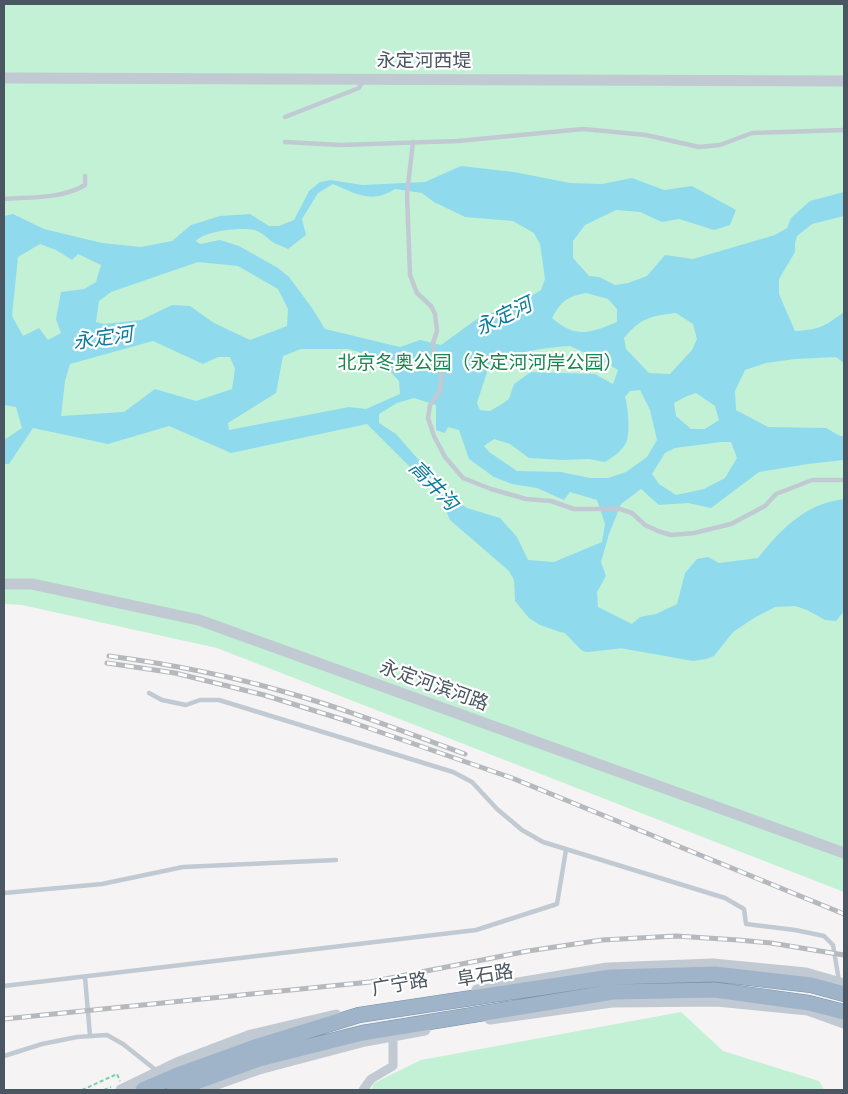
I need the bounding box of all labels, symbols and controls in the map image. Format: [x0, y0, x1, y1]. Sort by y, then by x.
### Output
street label: 永定河西堤 [377, 51, 471, 73]
water label: 永定河 [472, 293, 536, 341]
water label: 永定河 [72, 323, 134, 355]
park label: 北京冬奥公园（永定河河岸公园） [338, 353, 622, 375]
water label: 高井沟 [404, 456, 462, 516]
street label: 永定河滨河路 [377, 656, 491, 716]
street label: 阜石路 [455, 960, 515, 992]
street label: 广宁路 [370, 969, 430, 1001]

